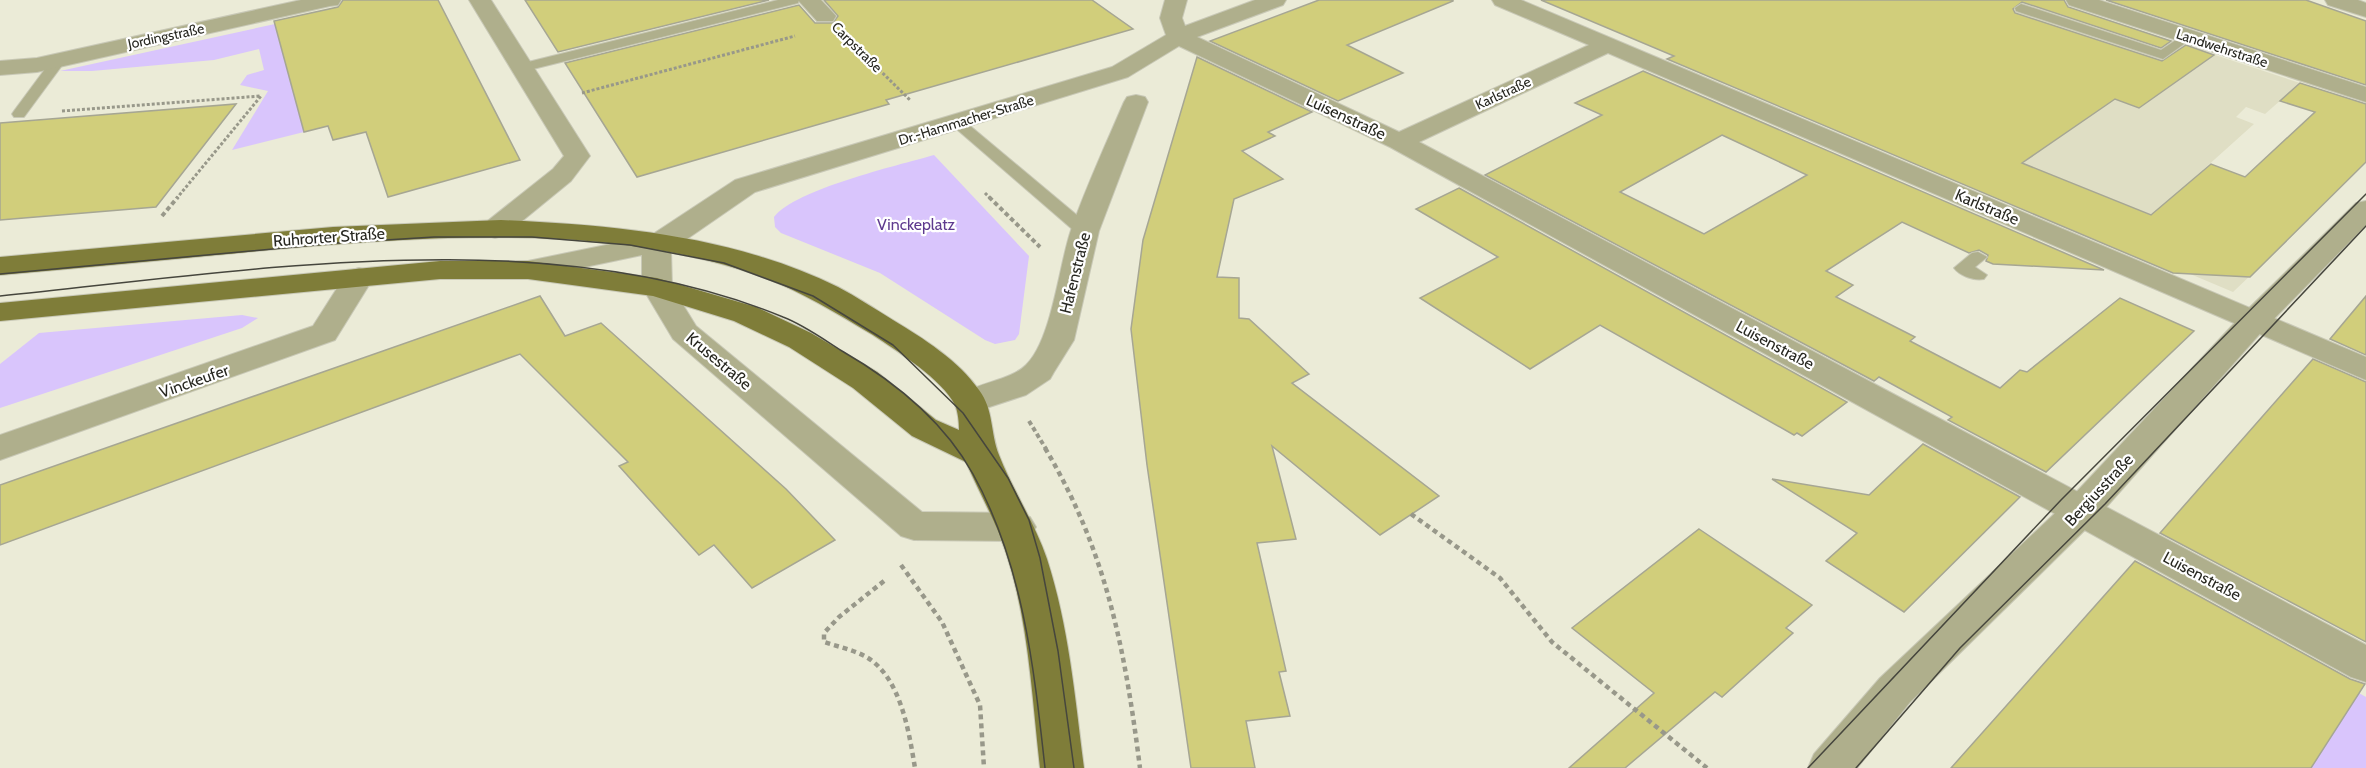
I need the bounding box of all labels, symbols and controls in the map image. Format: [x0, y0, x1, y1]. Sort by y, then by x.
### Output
street label: Carpstraße [828, 18, 886, 76]
street label: Jordingstraße [125, 19, 206, 53]
street label: Landwehrstraße [2174, 25, 2270, 71]
street label: Karlstraße [1472, 72, 1534, 114]
street label: Luisenstraße [1303, 90, 1389, 144]
street label: Dr.-Hammacher-Straße [896, 91, 1036, 149]
street label: Karlstraße [1952, 185, 2022, 229]
park label: Vinckeplatz [877, 215, 956, 234]
street label: Ruhrorter Straße [273, 224, 385, 250]
street label: Hafenstraße [1056, 230, 1094, 316]
street label: Luisenstraße [1733, 317, 1817, 373]
street label: Krusestraße [683, 328, 755, 394]
street label: Vinckeufer [157, 360, 232, 402]
street label: Bergiusstraße [2061, 450, 2137, 530]
street label: Luisenstraße [2160, 548, 2244, 604]

